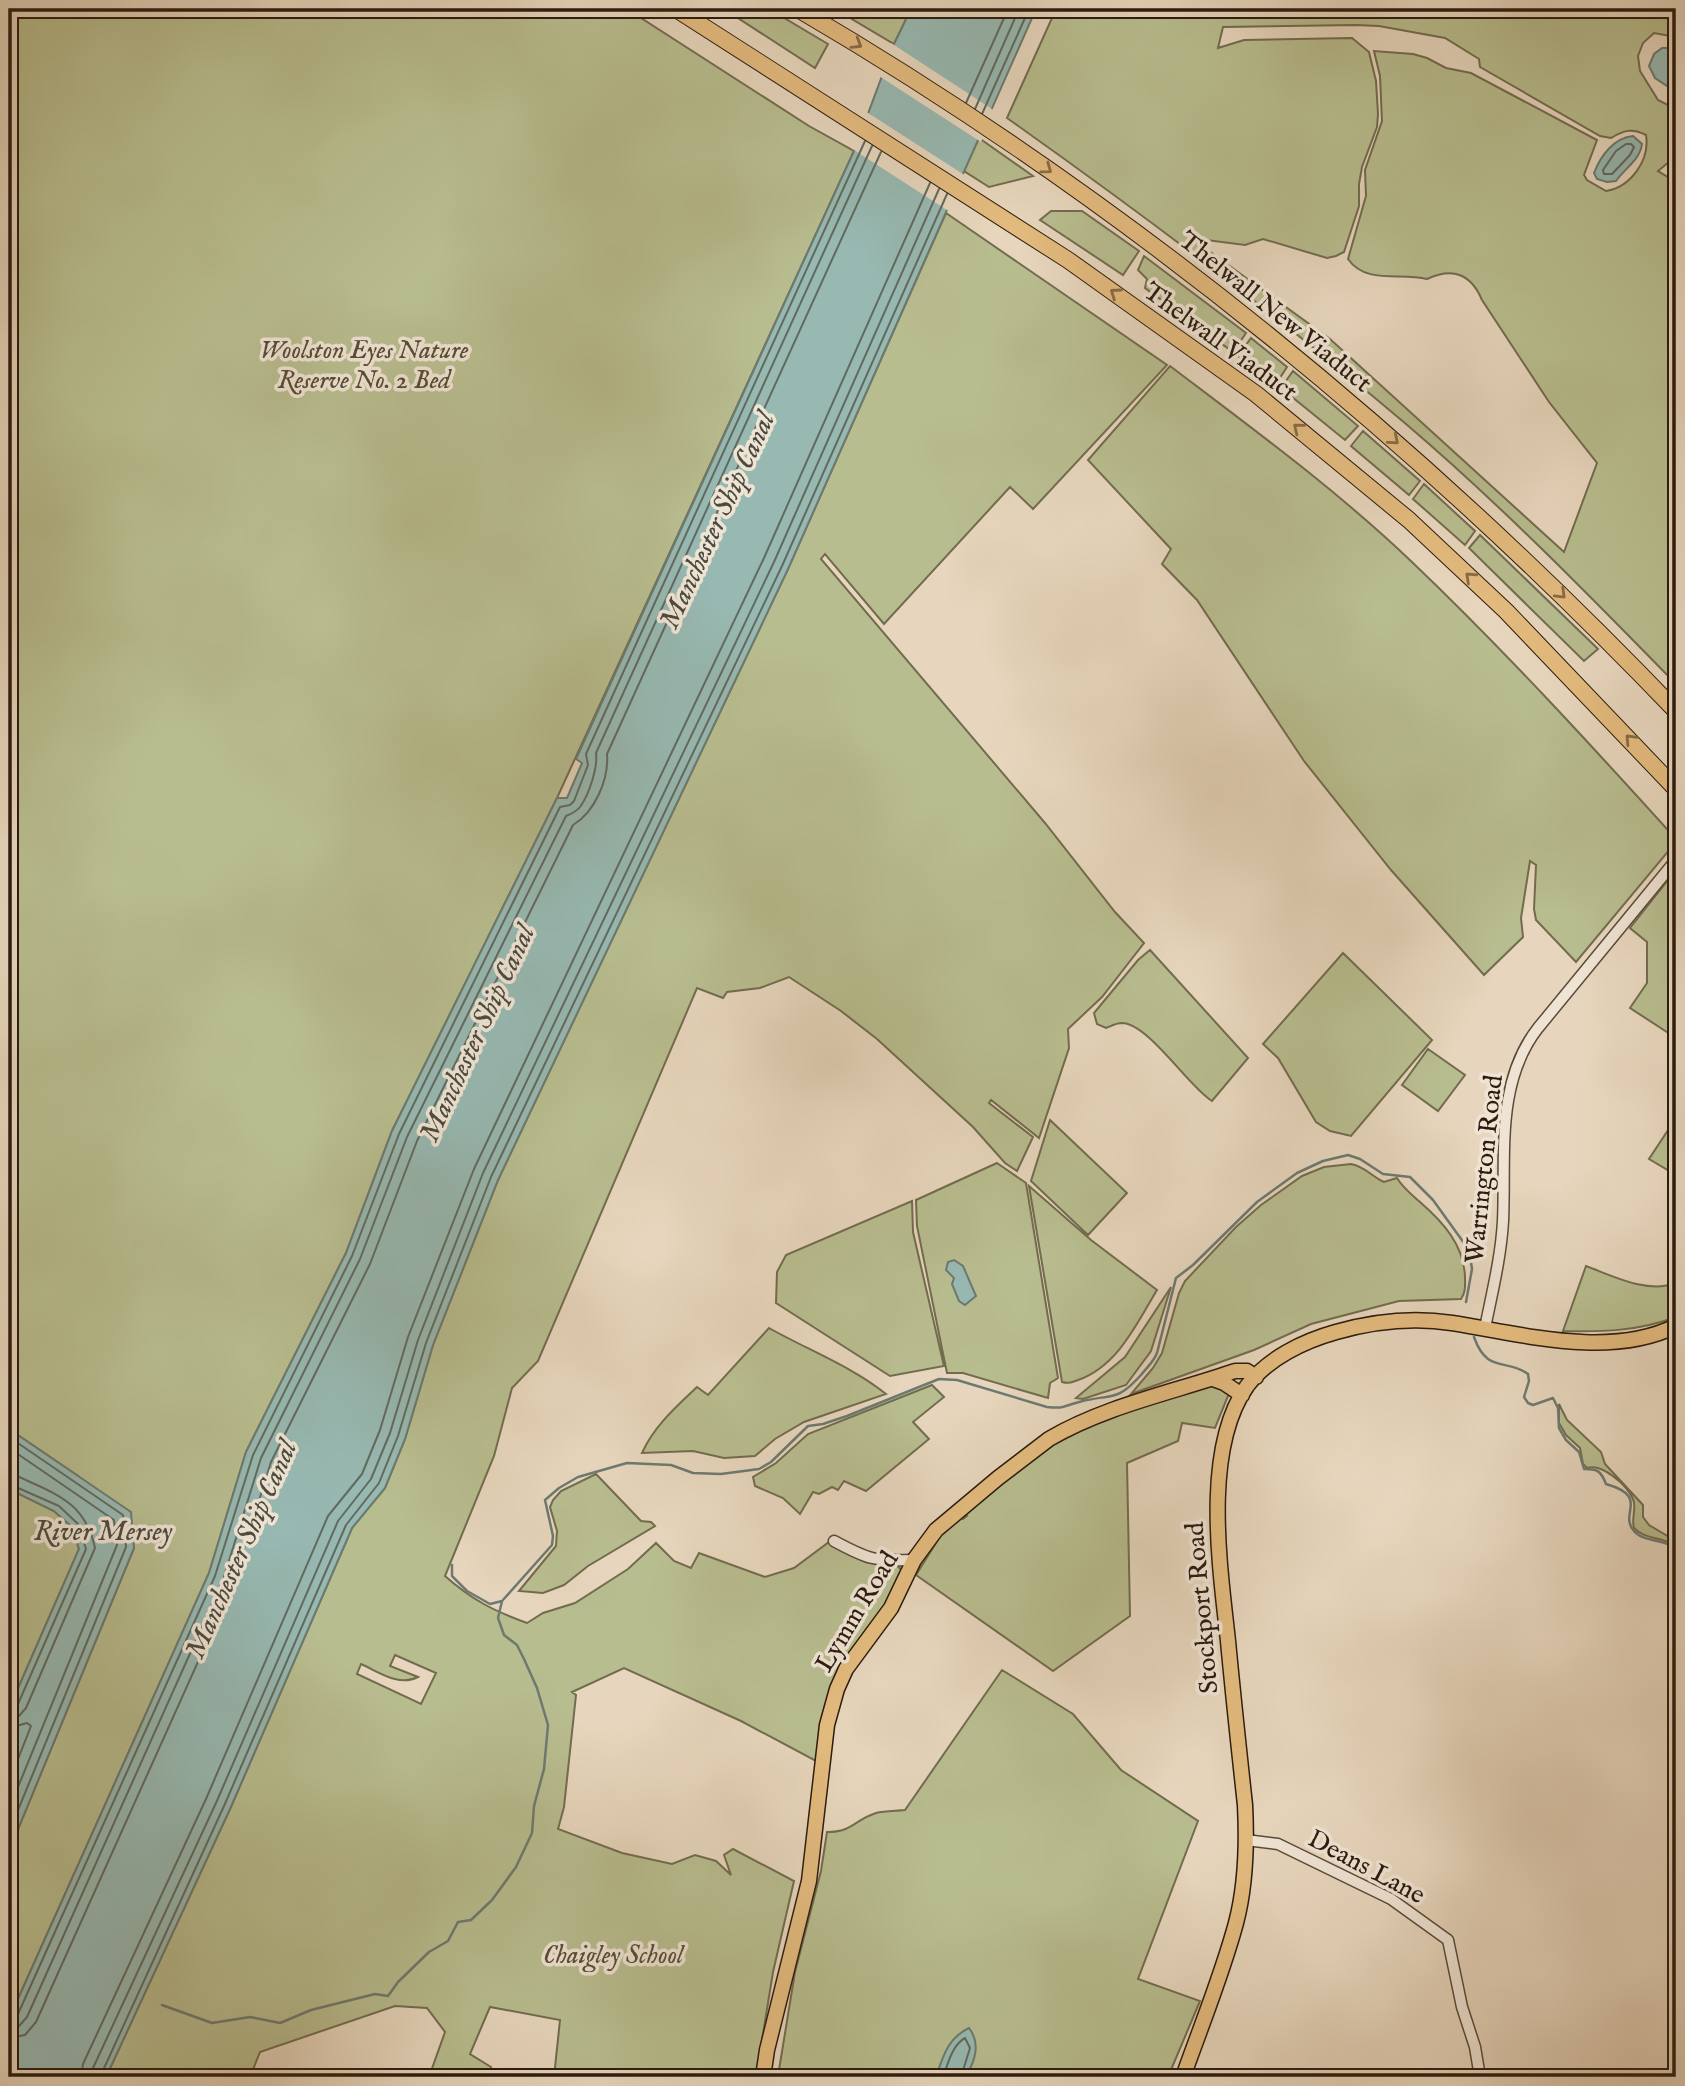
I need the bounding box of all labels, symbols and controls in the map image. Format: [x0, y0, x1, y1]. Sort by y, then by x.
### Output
one-way arrow [849, 35, 862, 48]
one-way arrow [1039, 161, 1052, 173]
street label: Thelwall New Viaduct [1172, 224, 1378, 400]
street label: Thelwall Viaduct [1137, 275, 1304, 409]
one-way arrow [1110, 289, 1123, 301]
park label: Woolston Eyes Nature Reserve No. 2 Bed [260, 334, 469, 397]
water label: Manchester Ship Canal [653, 405, 785, 635]
one-way arrow [1293, 424, 1305, 437]
one-way arrow [1386, 431, 1399, 444]
one-way arrow [1465, 573, 1478, 586]
one-way arrow [1553, 585, 1566, 598]
one-way arrow [1625, 734, 1638, 747]
water label: Manchester Ship Canal [413, 918, 545, 1148]
street label: Warrington Road [1458, 1073, 1511, 1265]
water label: Manchester Ship Canal [178, 1433, 307, 1665]
water label: River Mersey [34, 1515, 173, 1550]
street label: Stockport Road [1179, 1521, 1226, 1695]
street label: Lymm Road [808, 1545, 906, 1678]
street label: Deans Lane [1302, 1823, 1431, 1912]
park label: Chaigley School [543, 1939, 685, 1973]

